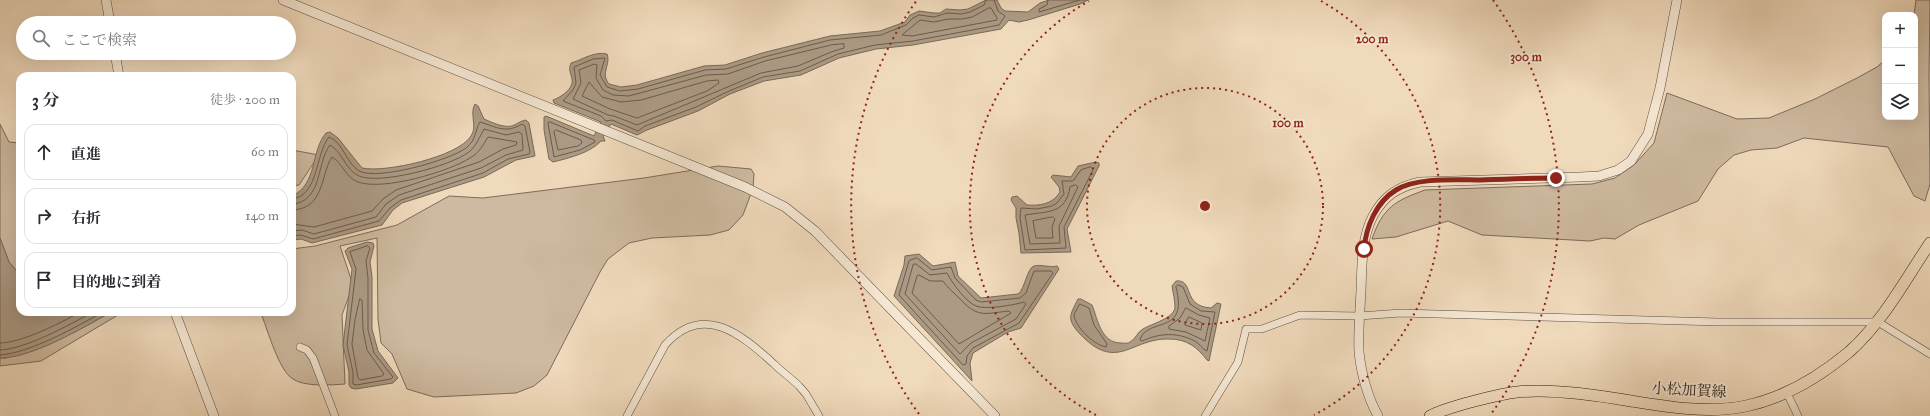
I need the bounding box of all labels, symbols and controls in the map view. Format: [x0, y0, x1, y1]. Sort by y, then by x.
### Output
map controls [1882, 12, 1918, 120]
button: + [1882, 12, 1918, 48]
search box [16, 16, 296, 60]
icon: search [30, 27, 52, 49]
text: ここで検索 [62, 31, 137, 49]
text: 200 m [1356, 32, 1389, 46]
button: − [1882, 48, 1918, 84]
text: 300 m [1510, 50, 1543, 65]
button: layers [1882, 84, 1918, 120]
text: 3 分 [32, 90, 59, 111]
text: 徒歩 · 200 m [210, 92, 280, 108]
text: 100 m [1272, 116, 1305, 130]
icon: ahead [33, 141, 55, 163]
text: 60 m [251, 144, 279, 160]
text: 直進 [71, 145, 101, 163]
route end [1547, 169, 1565, 187]
centre of rings [1198, 199, 1212, 213]
icon: right [33, 205, 55, 227]
text: 140 m [245, 208, 279, 224]
text: 右折 [71, 209, 101, 227]
route start [1355, 240, 1373, 258]
icon: arrive [33, 269, 55, 291]
text: 目的地に到着 [71, 273, 161, 291]
street label: 小松加賀線 [1651, 379, 1727, 401]

